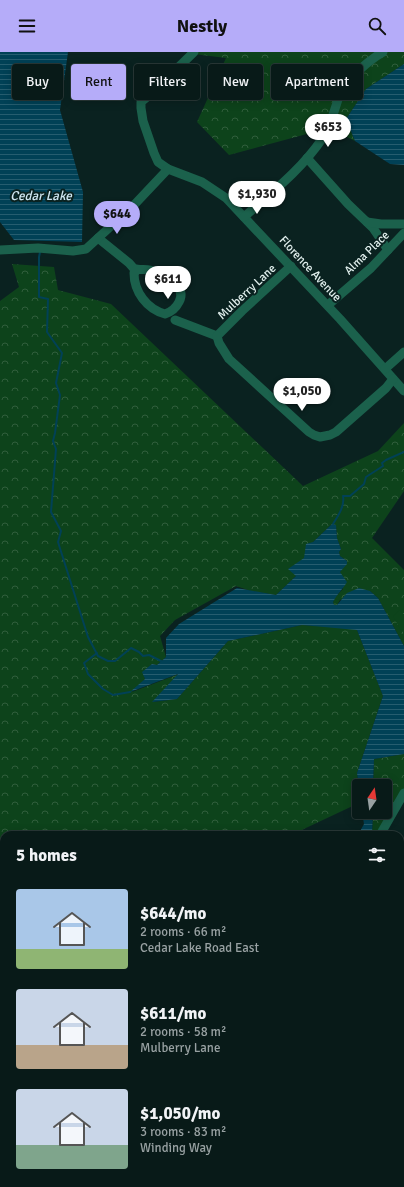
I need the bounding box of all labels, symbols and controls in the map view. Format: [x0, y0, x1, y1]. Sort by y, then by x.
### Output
icon: menu [16, 15, 38, 37]
text: Nestly [177, 15, 227, 37]
icon: search [366, 15, 388, 37]
chip: Buy [12, 64, 63, 100]
chip: Rent [71, 64, 126, 100]
chip: Filters [134, 64, 200, 100]
chip: New [208, 64, 263, 100]
chip: Apartment [271, 64, 363, 100]
pin: $653 [304, 114, 352, 148]
text: $653 [314, 119, 342, 135]
pin: $1,930 [224, 181, 290, 215]
text: $1,930 [238, 186, 276, 202]
water label: Cedar Lake [10, 188, 73, 204]
pin: $644 [93, 201, 141, 235]
text: $644 [103, 206, 131, 222]
street label: Alma Place [341, 228, 393, 278]
street label: Florence Avenue [276, 233, 344, 305]
street label: Mulberry Lane [215, 261, 279, 323]
pin: $611 [144, 266, 192, 300]
text: $611 [154, 271, 182, 287]
pin: $1,050 [269, 378, 335, 412]
text: $1,050 [283, 383, 321, 399]
north arrow [352, 779, 392, 819]
map controls [352, 779, 392, 819]
icon: filters [366, 844, 388, 866]
text: 5 homes [16, 845, 77, 866]
text: $644/mo [140, 903, 206, 924]
icon: home [48, 905, 96, 953]
text: 2 rooms · 66 m² [140, 924, 226, 940]
text: Cedar Lake Road East [140, 940, 259, 956]
text: $611/mo [140, 1003, 206, 1024]
icon: home [48, 1005, 96, 1053]
text: 2 rooms · 58 m² [140, 1024, 226, 1040]
text: Mulberry Lane [140, 1040, 220, 1056]
text: $1,050/mo [140, 1103, 220, 1124]
icon: home [48, 1105, 96, 1153]
text: 3 rooms · 83 m² [140, 1124, 226, 1140]
text: Winding Way [140, 1140, 212, 1156]

